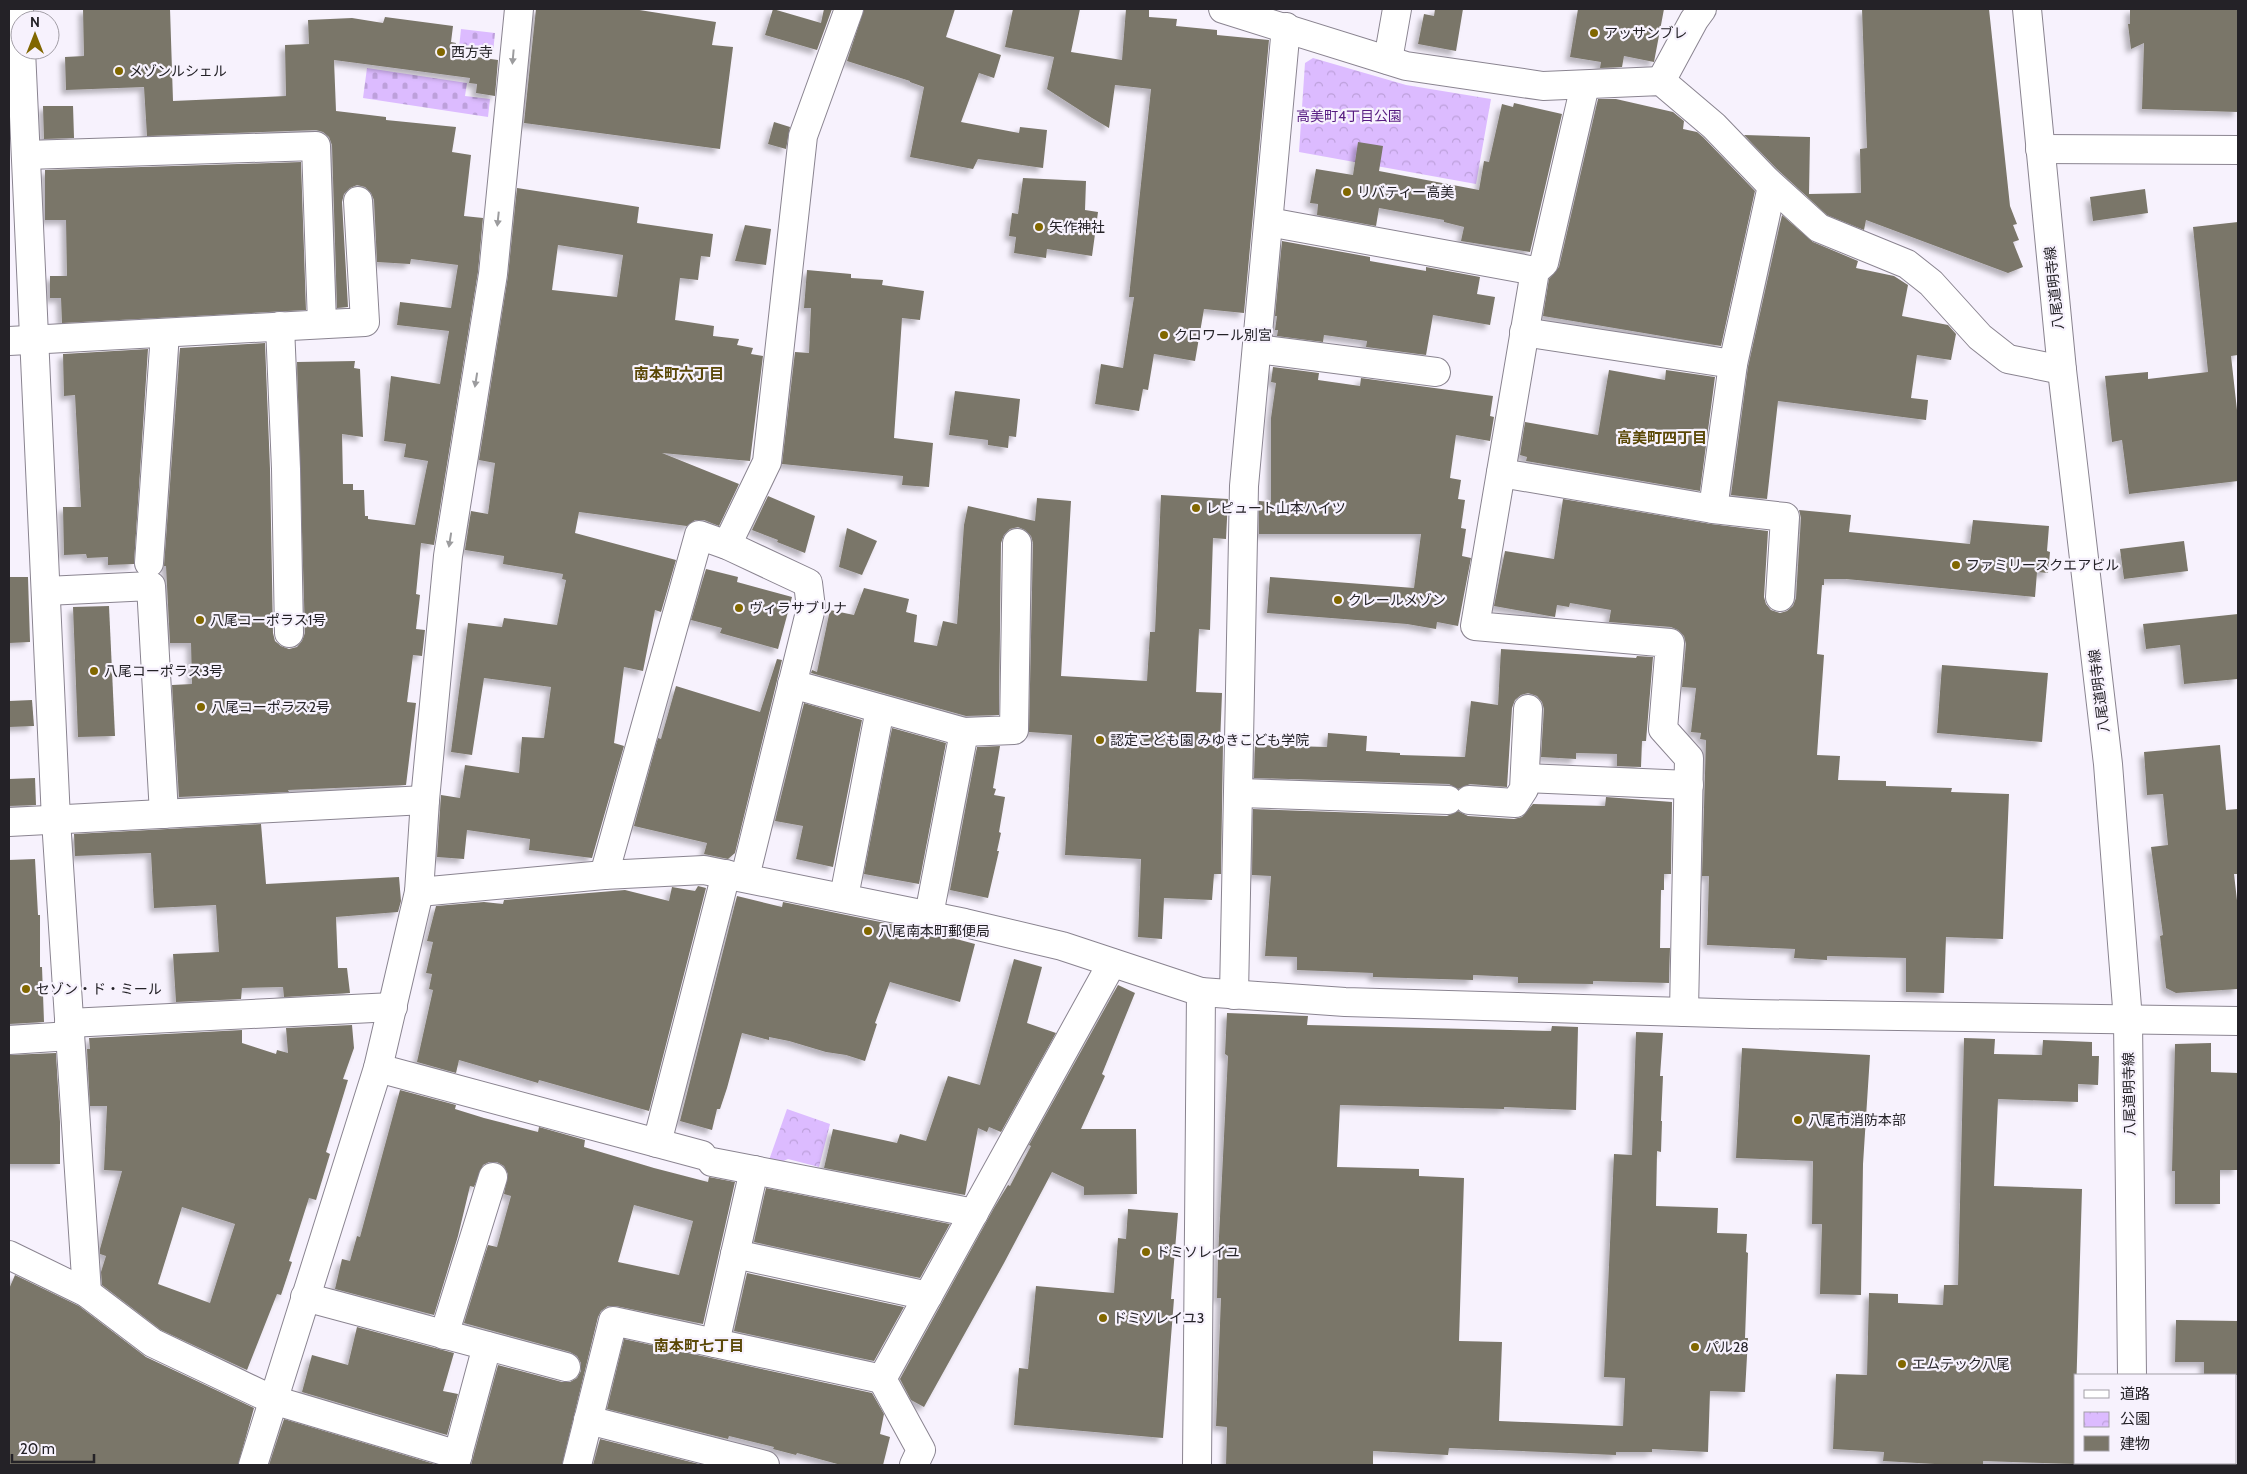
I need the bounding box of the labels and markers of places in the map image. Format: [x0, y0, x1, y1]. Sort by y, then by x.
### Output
place label: アッサンブレ [1604, 24, 1688, 42]
marker: アッサンブレ [1588, 27, 1600, 39]
place label: 西方寺 [451, 43, 493, 61]
marker: 西方寺 [435, 46, 447, 58]
place label: メゾンルシェル [129, 62, 227, 80]
marker: メゾンルシェル [113, 65, 125, 77]
place label: リバティー高美 [1357, 183, 1454, 201]
marker: リバティー高美 [1341, 186, 1353, 198]
place label: 矢作神社 [1049, 218, 1105, 236]
marker: 矢作神社 [1033, 221, 1045, 233]
place label: クロワール別宮 [1174, 326, 1272, 344]
marker: クロワール別宮 [1158, 329, 1170, 341]
place label: レピュート山本ハイツ [1206, 499, 1346, 517]
marker: レピュート山本ハイツ [1190, 502, 1202, 514]
place label: ファミリースクエアビル [1966, 556, 2119, 574]
marker: ファミリースクエアビル [1950, 559, 1962, 571]
place label: クレールメゾン [1348, 591, 1446, 609]
marker: クレールメゾン [1332, 594, 1344, 606]
place label: ヴィラサブリナ [749, 599, 847, 617]
marker: ヴィラサブリナ [733, 602, 745, 614]
place label: 八尾コーポラス1号 [210, 611, 326, 629]
marker: 八尾コーポラス1号 [194, 614, 206, 626]
place label: 八尾コーポラス3号 [104, 662, 223, 680]
marker: 八尾コーポラス3号 [88, 665, 100, 677]
place label: 八尾コーポラス2号 [211, 698, 330, 716]
marker: 八尾コーポラス2号 [195, 701, 207, 713]
place label: 認定こども園 みゆきこども学院 [1110, 731, 1309, 749]
marker: 認定こども園 みゆきこども学院 [1094, 734, 1106, 746]
place label: 八尾南本町郵便局 [878, 922, 990, 940]
marker: 八尾南本町郵便局 [862, 925, 874, 937]
place label: セゾン・ド・ミール [36, 980, 162, 998]
marker: セゾン・ド・ミール [20, 983, 32, 995]
place label: 八尾市消防本部 [1808, 1111, 1906, 1129]
marker: 八尾市消防本部 [1792, 1114, 1804, 1126]
place label: ドミソレイユ [1156, 1243, 1240, 1261]
marker: ドミソレイユ [1140, 1246, 1152, 1258]
place label: ドミソレイユ3 [1113, 1309, 1204, 1327]
marker: ドミソレイユ3 [1097, 1312, 1109, 1324]
place label: パル28 [1705, 1338, 1749, 1356]
marker: パル28 [1689, 1341, 1701, 1353]
place label: エムテック八尾 [1912, 1355, 2010, 1373]
marker: エムテック八尾 [1896, 1358, 1908, 1370]

